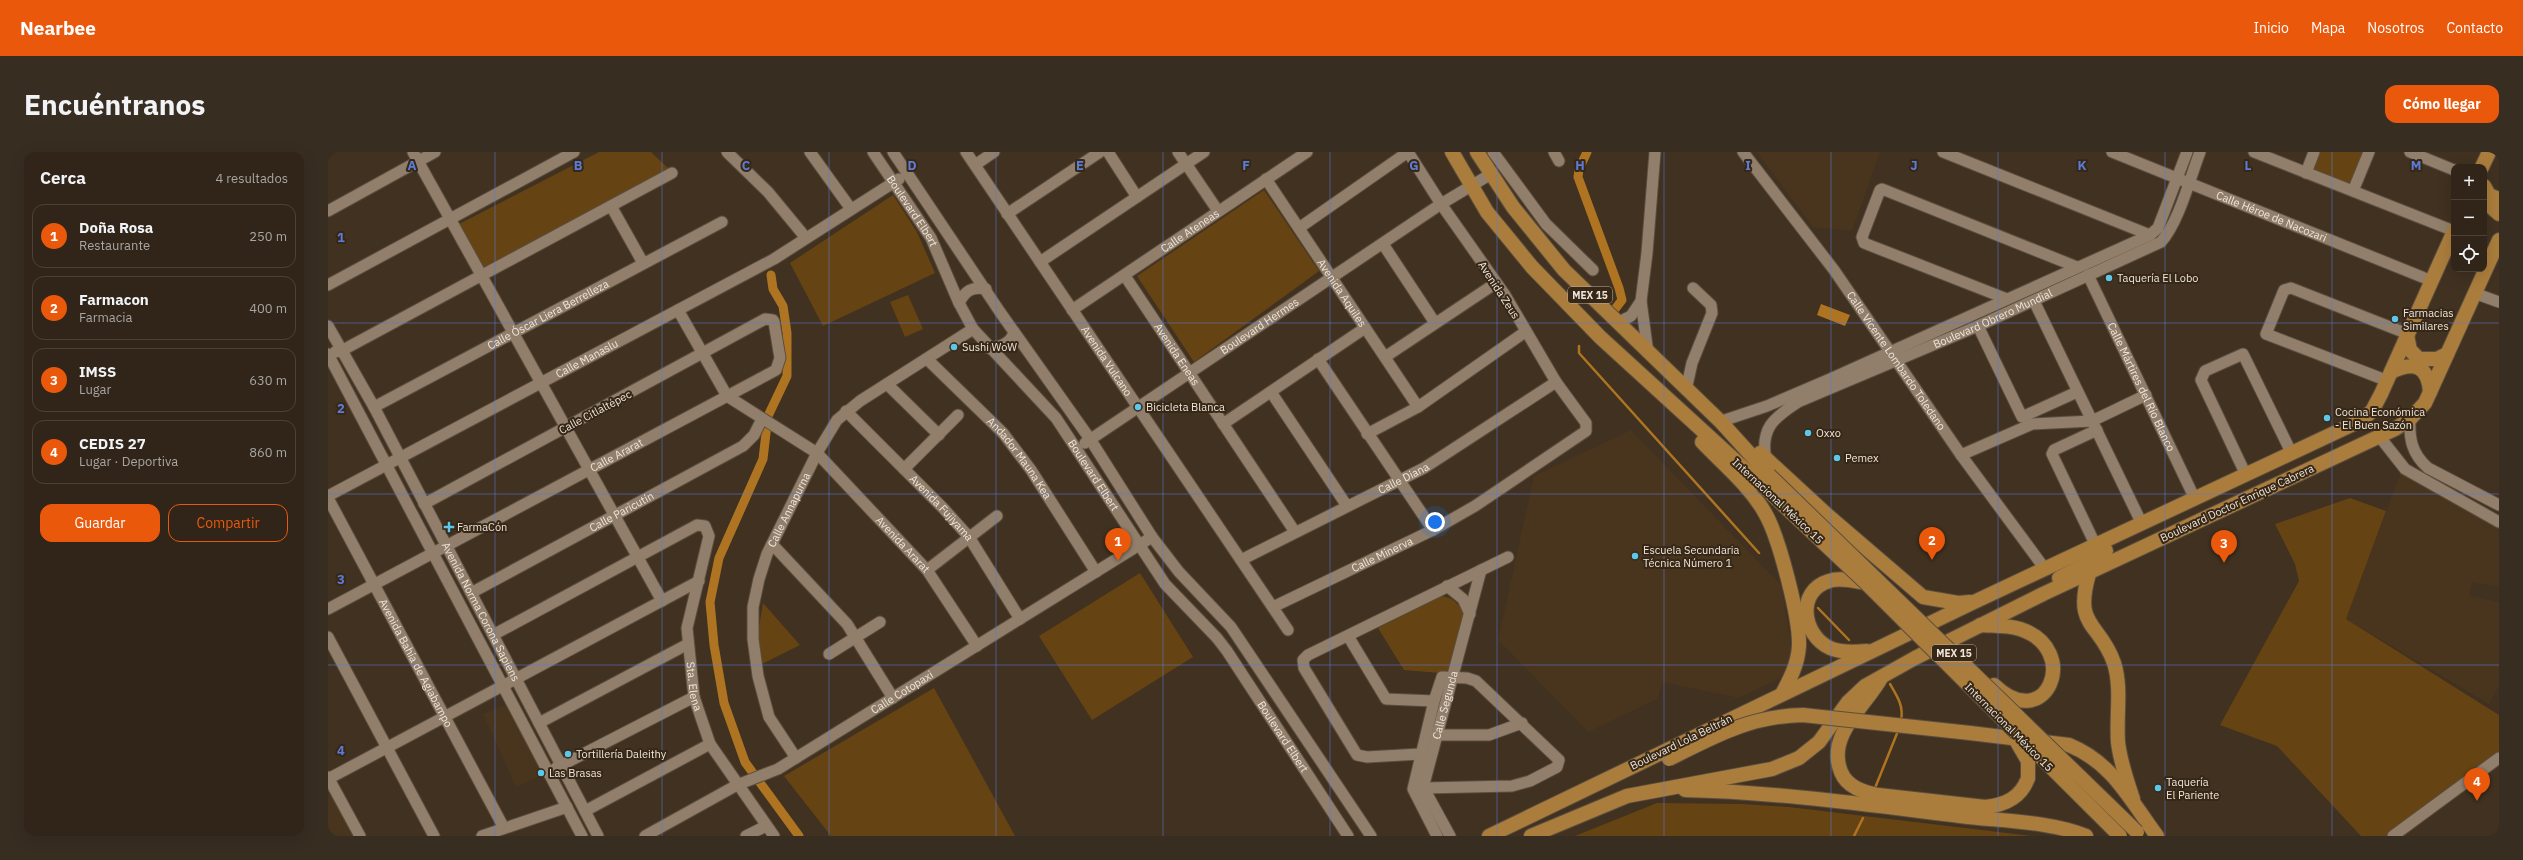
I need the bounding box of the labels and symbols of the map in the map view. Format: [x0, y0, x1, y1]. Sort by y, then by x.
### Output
text: A [408, 157, 417, 174]
text: B [574, 157, 583, 174]
text: C [742, 157, 751, 174]
text: D [907, 157, 917, 174]
text: E [1076, 157, 1084, 174]
text: F [1242, 157, 1250, 174]
text: G [1409, 157, 1419, 174]
text: H [1575, 157, 1585, 174]
text: I [1745, 157, 1751, 174]
text: J [1910, 157, 1918, 174]
text: K [2077, 157, 2087, 174]
text: L [2245, 157, 2252, 174]
text: M [2411, 157, 2421, 174]
street label: Boulevard Elbert [884, 173, 941, 249]
street label: Calle Héroe de Nacozari [2214, 188, 2329, 245]
street label: Calle Ateneas [1158, 206, 1222, 255]
text: 1 [337, 229, 345, 246]
street label: Avenida Aquiles [1314, 256, 1370, 330]
street label: Avenida Zeus [1475, 259, 1523, 321]
place label: Taquería El Lobo [2117, 271, 2198, 285]
marker: Taquería El Lobo [2104, 273, 2114, 283]
street label: Calle Óscar Liera Berrelleza [485, 276, 611, 353]
street label: Boulevard Obrero Mundial [1931, 286, 2055, 351]
road number: MEX 15 [1568, 287, 1612, 303]
street label: Calle Vicente Lombardo Toledano [1844, 289, 1949, 433]
street label: Boulevard Hermes [1217, 295, 1301, 357]
place label: Farmacias Similares [2403, 306, 2454, 333]
marker: Farmacias Similares [2390, 314, 2400, 324]
street label: Avenida Eneas [1151, 320, 1203, 388]
street label: Calle Mártires del Río Blanco [2105, 320, 2178, 454]
street label: Avenida Vulcano [1078, 323, 1135, 399]
street label: Calle Manaslu [553, 336, 620, 381]
place label: Sushi WoW [962, 340, 1017, 354]
marker: Sushi WoW [949, 342, 959, 352]
street label: Calle Citlaltépec [556, 387, 634, 437]
text: 2 [337, 400, 345, 417]
place label: Bicicleta Blanca [1146, 400, 1225, 414]
marker: Bicicleta Blanca [1133, 402, 1143, 412]
place label: Cocina Económica - El Buen Sazón [2335, 405, 2425, 432]
marker: Cocina Económica - El Buen Sazón [2322, 413, 2332, 423]
street label: Andador Mauna Kea [984, 414, 1055, 502]
place label: Oxxo [1816, 426, 1841, 440]
marker: Oxxo [1803, 428, 1813, 438]
street label: Calle Ararat [588, 435, 646, 475]
street label: Boulevard Elbert [1065, 437, 1122, 514]
place label: Pemex [1845, 451, 1879, 465]
marker: Pemex [1832, 453, 1842, 463]
street label: Internacional México 15 [1730, 455, 1826, 547]
street label: Calle Diana [1376, 459, 1432, 497]
street label: Boulevard Doctor Enrique Cabrera [2158, 461, 2316, 545]
street label: Calle Annapurna [764, 470, 813, 550]
street label: Avenida Fujiyama [907, 472, 977, 543]
street label: Calle Paricutín [587, 489, 656, 535]
your location [1425, 512, 1445, 532]
street label: Avenida Ararat [873, 513, 933, 576]
place label: FarmaCón [457, 520, 507, 534]
marker: FarmaCón [444, 522, 454, 532]
pin: 2 [1919, 527, 1945, 560]
pin: 1 [1105, 528, 1131, 561]
pin: 3 [2211, 530, 2237, 563]
street label: Calle Minerva [1349, 534, 1415, 575]
street label: Avenida Norma Corona Sapiens [439, 540, 523, 684]
place label: Escuela Secundaria Técnica Número 1 [1643, 543, 1740, 570]
marker: Escuela Secundaria Técnica Número 1 [1630, 551, 1640, 561]
text: 3 [337, 571, 345, 588]
street label: Avenida Bahía de Agiabampo [376, 596, 456, 730]
road number: MEX 15 [1932, 645, 1976, 661]
street label: Sta. Elena [683, 661, 705, 713]
street label: Calle Cotopaxi [868, 668, 936, 717]
street label: Calle Segunda [1429, 669, 1461, 741]
street label: Internacional México 15 [1962, 680, 2056, 774]
street label: Boulevard Elbert [1255, 698, 1312, 775]
street label: Boulevard Lola Beltrán [1628, 711, 1734, 773]
text: 4 [337, 742, 345, 759]
place label: Tortillería Daleithy [576, 747, 667, 761]
marker: Tortillería Daleithy [563, 749, 573, 759]
place label: Las Brasas [549, 766, 602, 780]
marker: Las Brasas [536, 768, 546, 778]
pin: 4 [2464, 768, 2490, 801]
place label: Taquería El Pariente [2166, 775, 2219, 802]
marker: Taquería El Pariente [2153, 783, 2163, 793]

